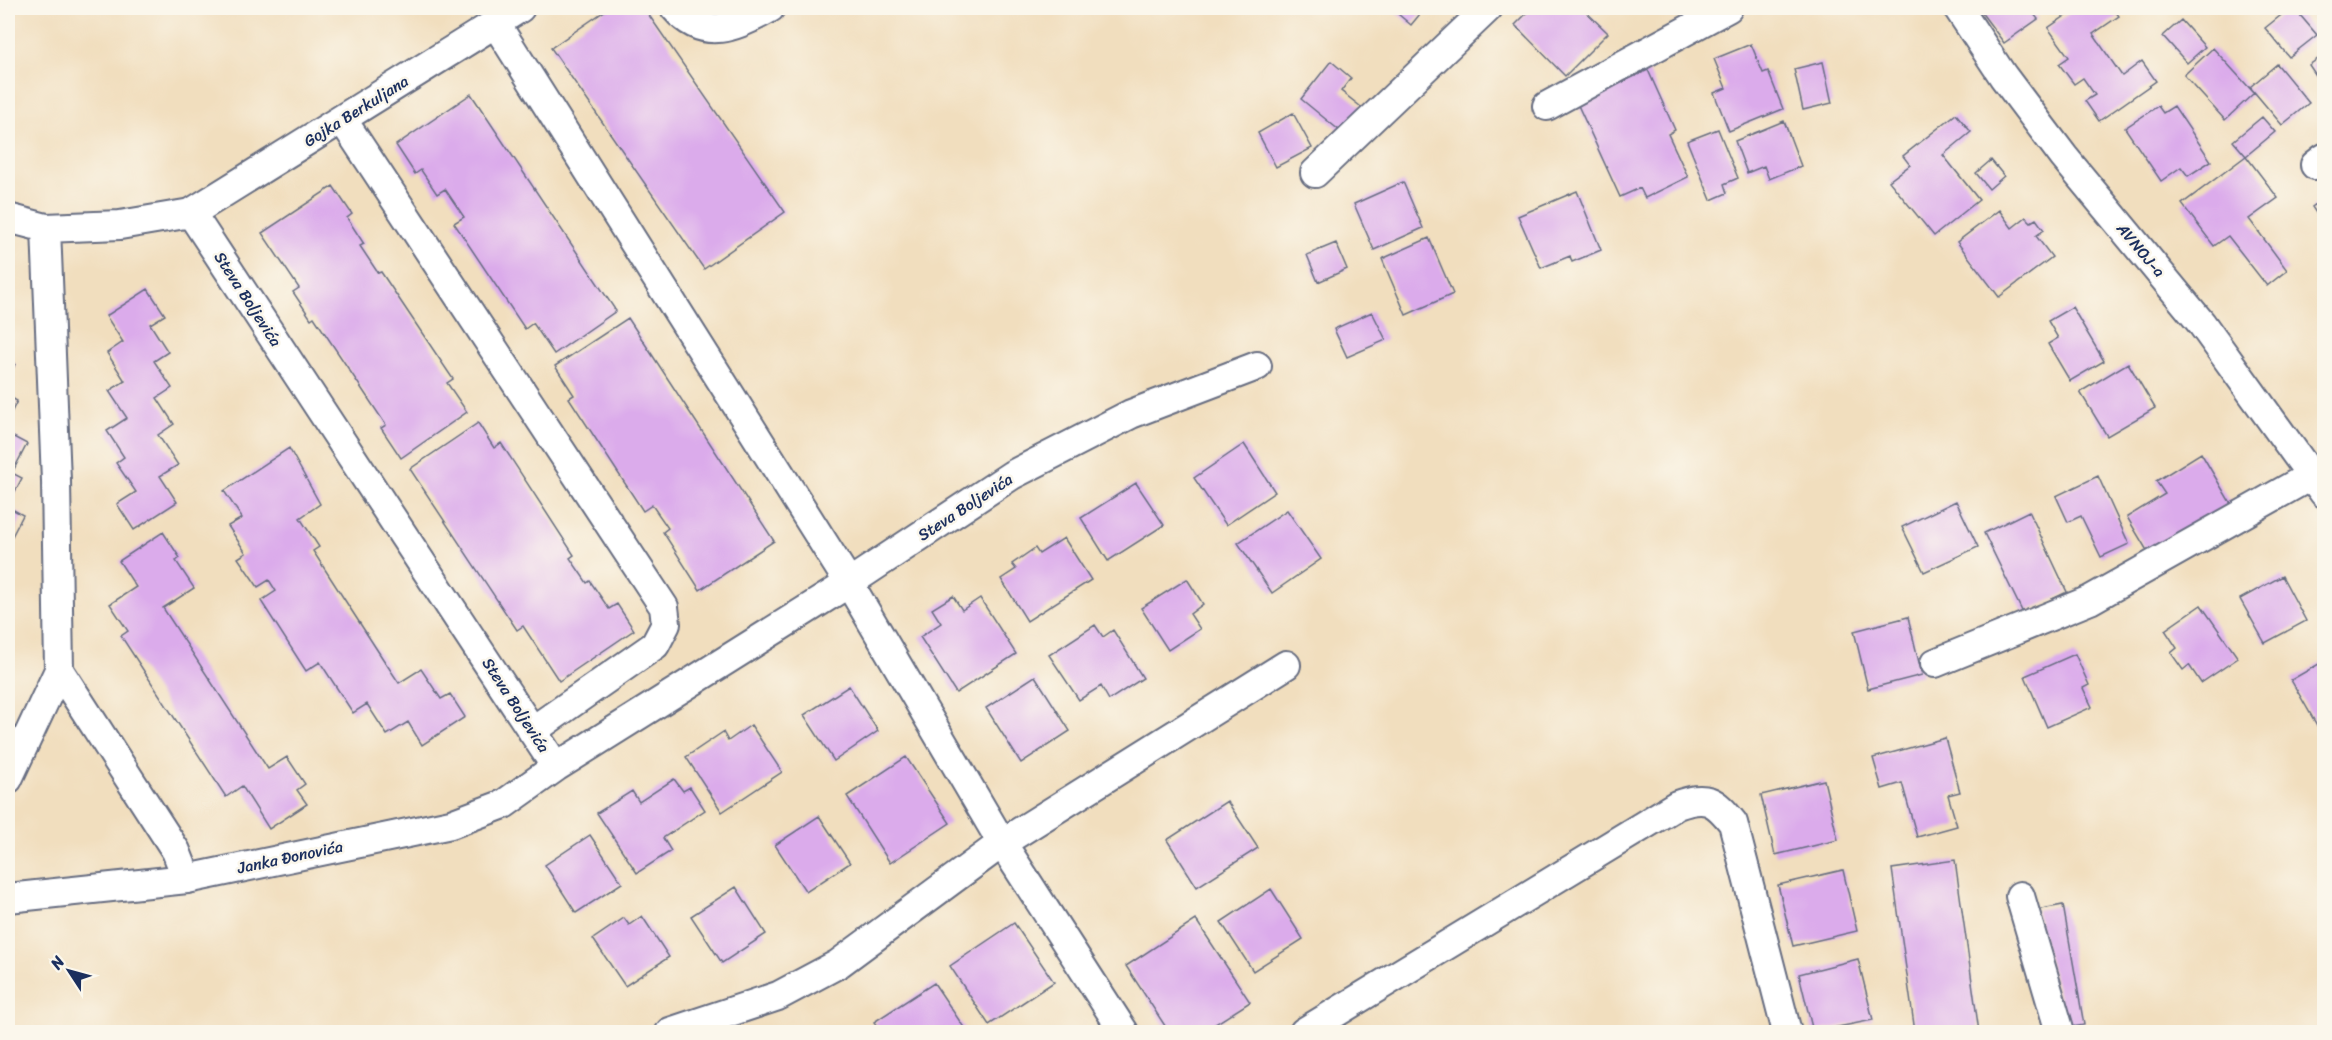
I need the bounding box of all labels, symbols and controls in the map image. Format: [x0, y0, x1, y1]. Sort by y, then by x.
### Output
street label: Gojka Berkuljana [298, 67, 414, 155]
street label: AVNOJ-a [2108, 215, 2173, 284]
street label: Steva Boljevića [206, 245, 290, 353]
street label: Steva Boljevića [911, 465, 1019, 549]
street label: Steva Boljevića [474, 651, 558, 759]
street label: Janka Đonovića [234, 832, 345, 883]
north arrow [39, 941, 99, 1001]
text: N [42, 949, 73, 976]

